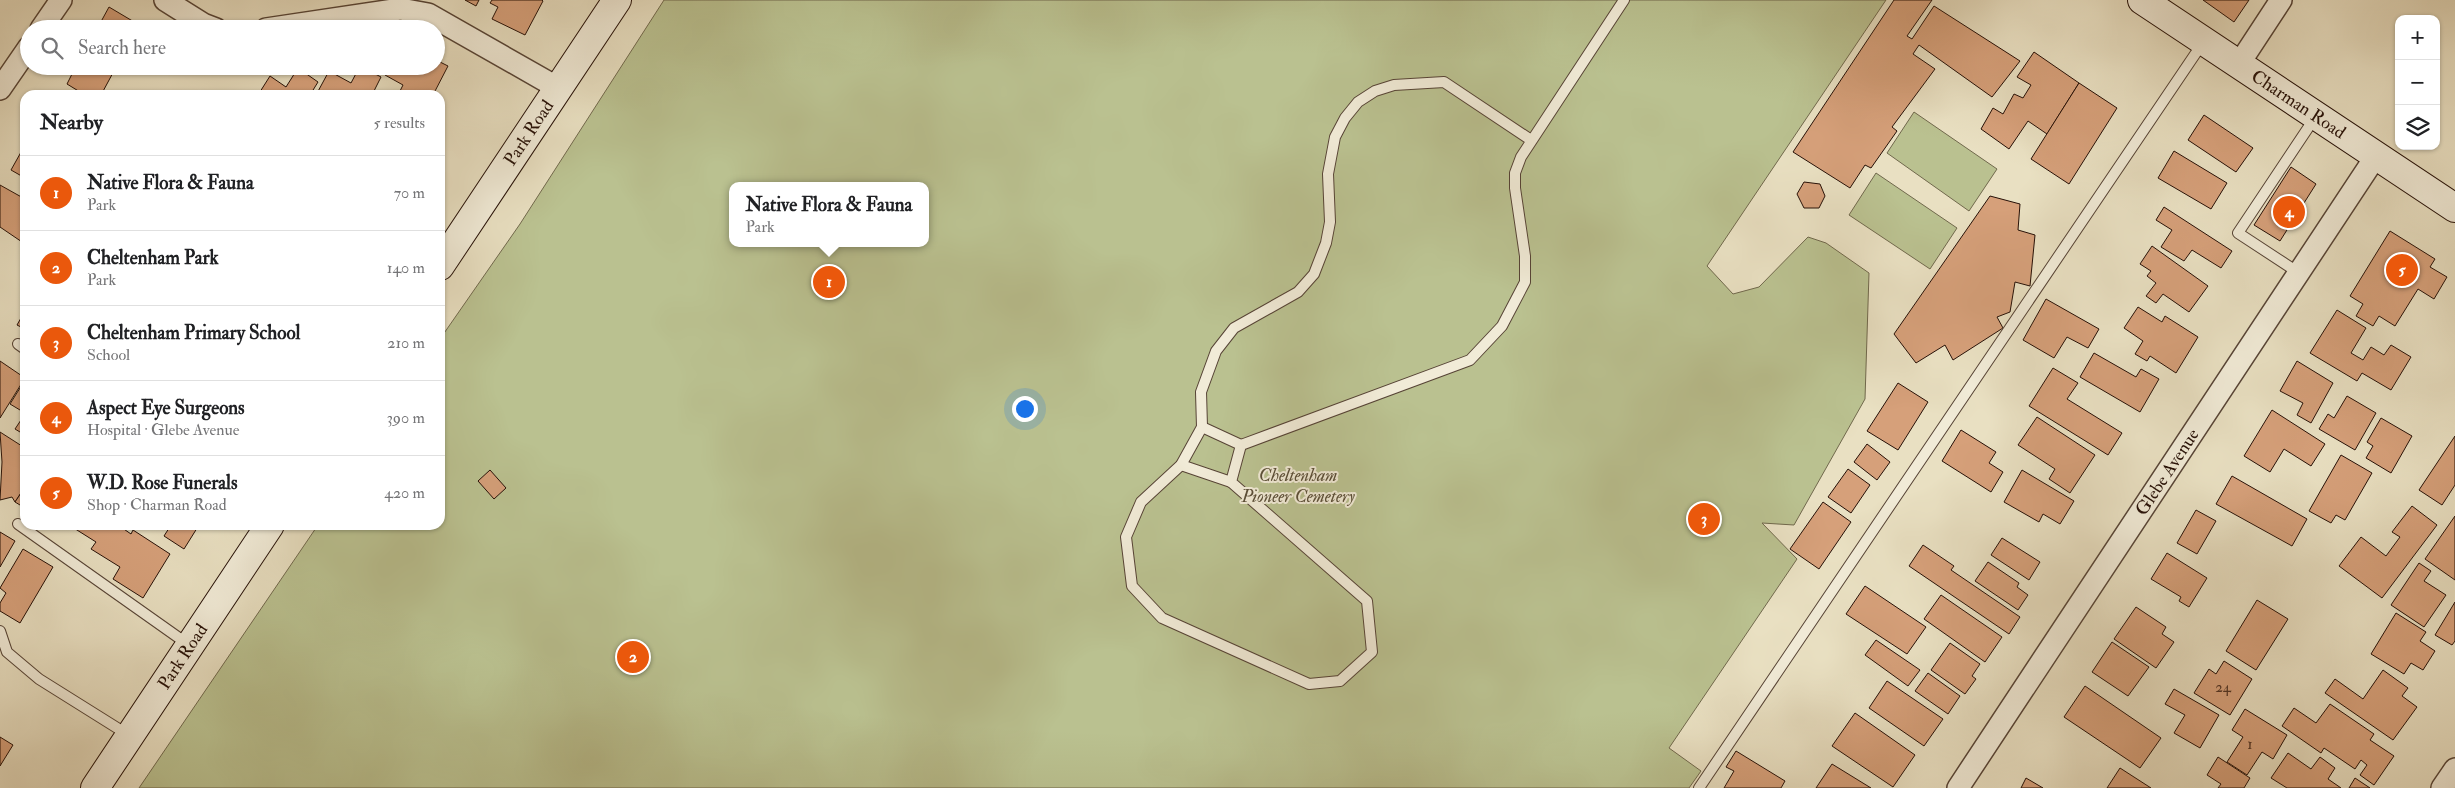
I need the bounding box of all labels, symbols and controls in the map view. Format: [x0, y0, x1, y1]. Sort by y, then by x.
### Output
map controls [2395, 15, 2440, 150]
button: + [2395, 15, 2440, 60]
search box [20, 20, 445, 75]
icon: search [38, 34, 66, 62]
text: Search here [78, 36, 166, 60]
button: − [2395, 60, 2440, 105]
street label: Charman Road [2247, 65, 2350, 144]
street label: Park Road [499, 96, 559, 170]
button: layers [2395, 105, 2440, 150]
text: Nearby [40, 109, 103, 136]
text: 5 results [374, 113, 425, 133]
text: Native Flora & Fauna [87, 171, 254, 195]
popup [729, 182, 929, 247]
text: 1 [53, 183, 59, 203]
text: 70 m [394, 183, 425, 203]
text: Native Flora & Fauna [746, 193, 912, 217]
pin: 4 [2273, 193, 2305, 231]
text: Park [87, 195, 116, 215]
text: Park [746, 217, 775, 237]
text: Cheltenham Park [87, 246, 219, 270]
pin: 5 [2386, 251, 2418, 289]
text: 2 [52, 258, 60, 278]
text: 140 m [387, 258, 425, 278]
pin: 1 [813, 263, 845, 301]
text: Park [87, 270, 116, 290]
text: Cheltenham Primary School [87, 321, 300, 345]
text: 3 [53, 333, 59, 353]
text: 210 m [387, 333, 425, 353]
text: School [87, 345, 130, 365]
text: Aspect Eye Surgeons [87, 396, 245, 420]
your location [1012, 396, 1038, 422]
text: 4 [52, 408, 60, 428]
text: 390 m [387, 408, 425, 428]
text: Hospital · Glebe Avenue [87, 420, 239, 440]
street label: Glebe Avenue [2130, 424, 2205, 520]
park label: Cheltenham Pioneer Cemetery [1240, 464, 1356, 508]
text: W.D. Rose Funerals [87, 471, 237, 495]
text: 5 [52, 483, 60, 503]
text: 420 m [384, 483, 425, 503]
text: Shop · Charman Road [87, 495, 227, 515]
pin: 3 [1688, 500, 1720, 538]
street label: Park Road [153, 619, 213, 694]
pin: 2 [617, 638, 649, 676]
house number: 24 [2215, 678, 2232, 697]
house number: 1 [2247, 735, 2253, 754]

